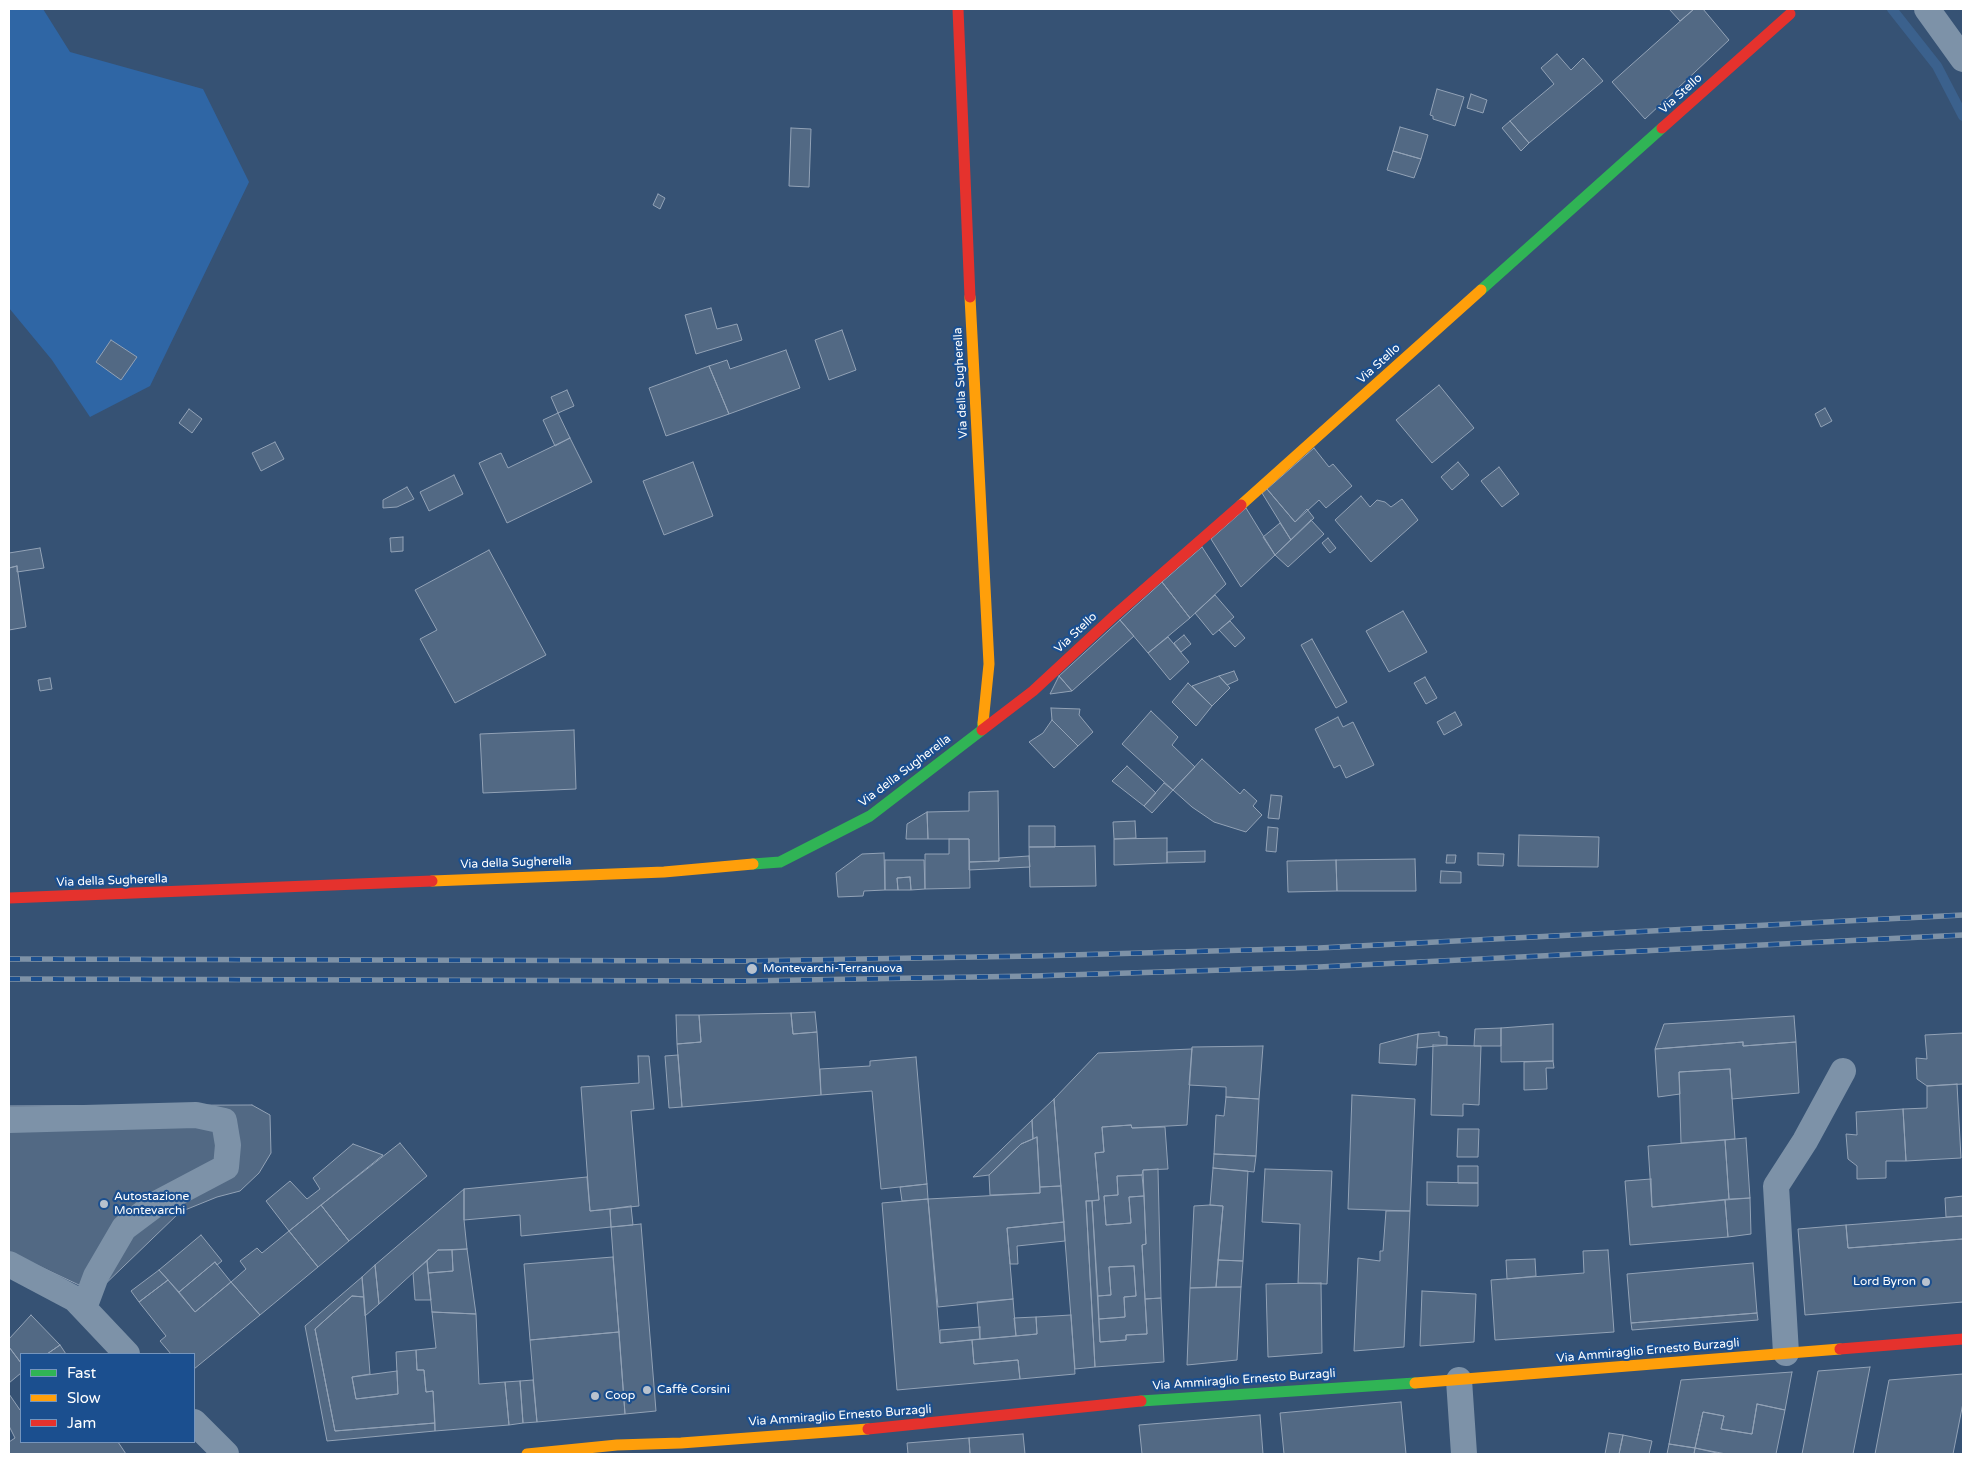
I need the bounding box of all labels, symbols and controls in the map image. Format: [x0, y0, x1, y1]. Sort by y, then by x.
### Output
street label: Via Stello [1657, 71, 1705, 117]
street label: Via della Sugherella [951, 327, 971, 439]
street label: Via Stello [1355, 341, 1403, 387]
street label: Via Stello [1052, 610, 1100, 656]
street label: Via della Sugherella [856, 732, 954, 810]
street label: Via della Sugherella [460, 854, 572, 872]
street label: Via della Sugherella [56, 872, 168, 890]
marker: Montevarchi-Terranuova [745, 962, 759, 976]
place label: Montevarchi-Terranuova [763, 962, 902, 976]
place label: Autostazione Montevarchi [114, 1190, 189, 1218]
marker: Autostazione Montevarchi [98, 1198, 110, 1210]
place label: Lord Byron [1853, 1275, 1916, 1289]
marker: Lord Byron [1920, 1276, 1932, 1288]
street label: Via Ammiraglio Ernesto Burzagli [1556, 1336, 1740, 1366]
legend [20, 1353, 195, 1443]
text: Fast [67, 1364, 96, 1382]
street label: Via Ammiraglio Ernesto Burzagli [1152, 1366, 1336, 1394]
place label: Caffè Corsini [657, 1383, 730, 1397]
marker: Caffè Corsini [641, 1384, 653, 1396]
text: Slow [67, 1389, 101, 1407]
place label: Coop [605, 1389, 635, 1403]
marker: Coop [589, 1390, 601, 1402]
street label: Via Ammiraglio Ernesto Burzagli [748, 1402, 932, 1430]
text: Jam [67, 1414, 96, 1432]

